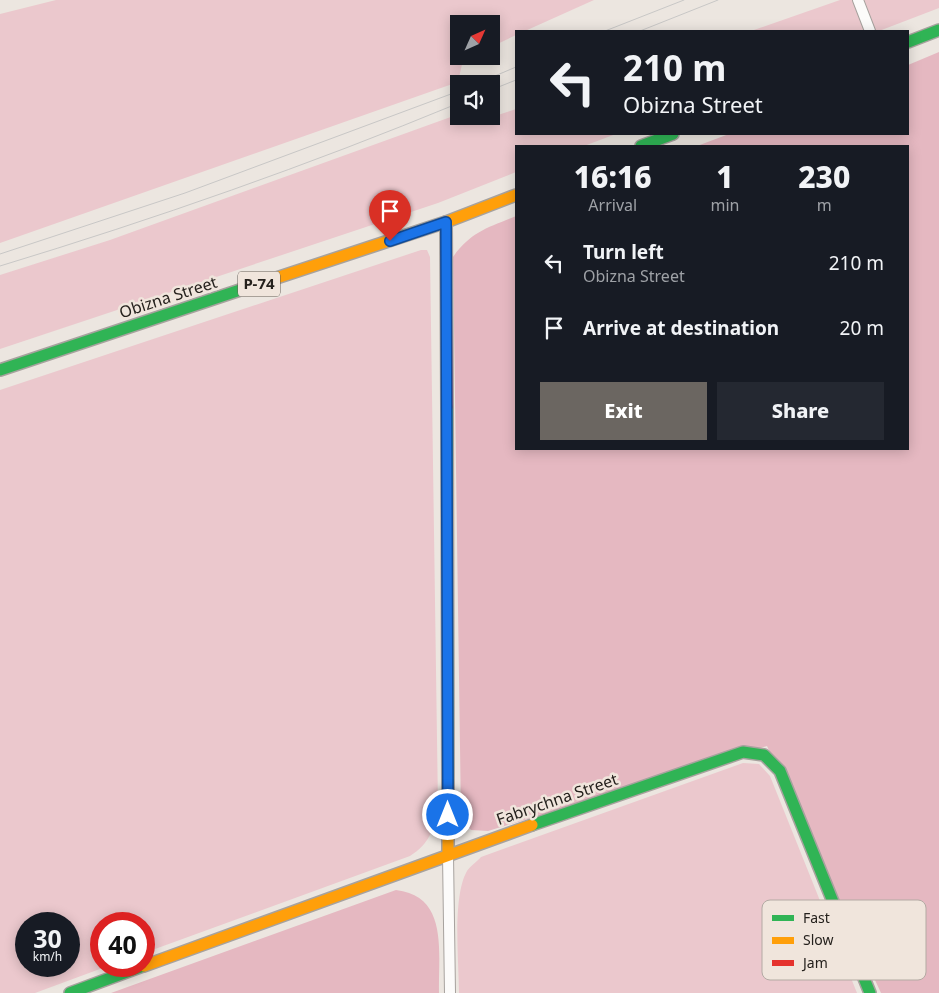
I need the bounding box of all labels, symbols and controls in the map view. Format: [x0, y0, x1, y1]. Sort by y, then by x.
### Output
north arrow [450, 15, 500, 65]
map controls [450, 15, 500, 125]
text: 210 m [623, 44, 726, 91]
icon: left [540, 50, 605, 115]
button: sound [450, 75, 500, 125]
text: Obizna Street [623, 89, 763, 119]
text: 16:16 [574, 156, 652, 197]
text: 1 [716, 156, 734, 197]
text: 230 [798, 156, 850, 197]
pin [369, 190, 411, 241]
text: Arrival [588, 194, 637, 216]
text: min [710, 194, 739, 216]
text: m [817, 194, 832, 216]
icon: arrive [376, 197, 404, 225]
text: Turn left [583, 239, 664, 265]
icon: left [540, 249, 568, 277]
text: 210 m [829, 250, 884, 276]
text: Obizna Street [583, 265, 685, 287]
street label: Obizna Street [116, 271, 220, 323]
road number: Р-74 [238, 272, 280, 296]
icon: arrive [540, 314, 568, 342]
text: Arrive at destination [583, 315, 779, 341]
text: 20 m [840, 315, 884, 341]
button: Exit [540, 382, 707, 440]
button: Share [717, 382, 884, 440]
street label: Fabrychna Street [493, 768, 621, 830]
position arrow [421, 788, 473, 840]
legend [762, 900, 926, 980]
text: Fast [803, 908, 830, 927]
speed limit sign: 40 [90, 912, 155, 977]
text: 30 [33, 921, 62, 955]
text: Slow [803, 930, 834, 949]
text: km/h [33, 948, 62, 965]
text: Jam [801, 953, 828, 972]

